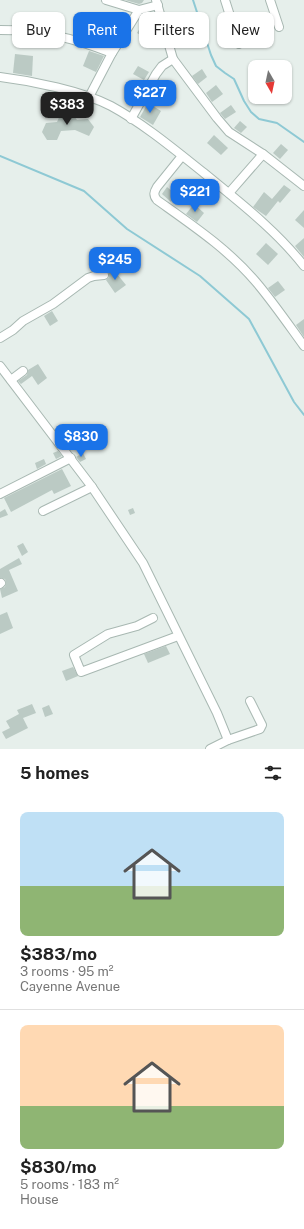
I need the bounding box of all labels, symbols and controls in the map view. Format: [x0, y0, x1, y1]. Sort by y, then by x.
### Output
chip: Buy [12, 12, 65, 48]
chip: Rent [73, 12, 131, 48]
chip: Filters [139, 12, 209, 48]
chip: New [217, 12, 274, 48]
north arrow [248, 60, 292, 104]
map controls [248, 60, 292, 104]
pin: $227 [126, 80, 174, 114]
text: $227 [133, 85, 167, 100]
pin: $383 [43, 92, 91, 126]
text: $383 [50, 97, 84, 112]
pin: $221 [171, 179, 219, 213]
text: $221 [180, 184, 210, 199]
pin: $245 [91, 247, 139, 281]
text: $245 [98, 252, 132, 267]
pin: $830 [57, 424, 105, 458]
text: $830 [64, 429, 98, 444]
icon: filters [262, 762, 284, 784]
text: 5 homes [20, 763, 89, 783]
icon: home [116, 838, 188, 910]
text: $383/mo [20, 944, 97, 964]
text: 3 rooms · 95 m² [20, 964, 114, 979]
text: Cayenne Avenue [20, 979, 120, 994]
icon: home [116, 1051, 188, 1123]
text: $830/mo [20, 1157, 97, 1177]
text: 5 rooms · 183 m² [20, 1177, 119, 1192]
text: House [20, 1192, 59, 1207]

